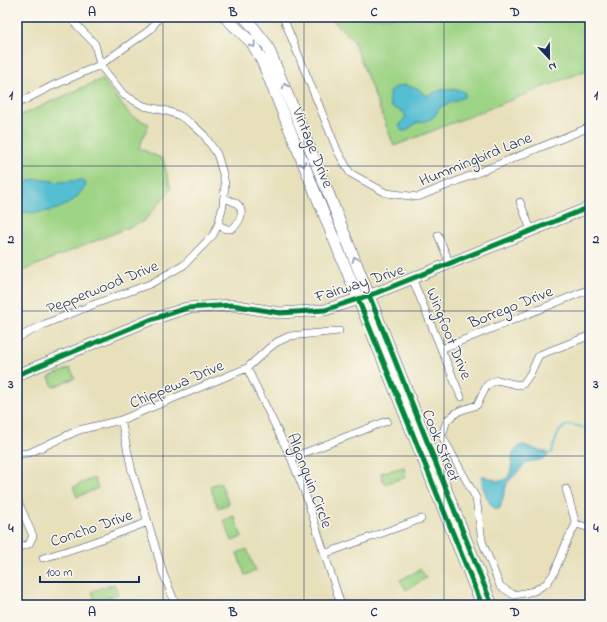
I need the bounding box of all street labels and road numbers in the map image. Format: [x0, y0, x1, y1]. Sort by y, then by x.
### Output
street label: Vintage Drive [285, 103, 339, 192]
street label: Hummingbird Lane [416, 126, 536, 193]
street label: Pepperwood Drive [43, 254, 163, 321]
street label: Fairway Drive [311, 258, 408, 310]
street label: Borrego Drive [464, 280, 557, 336]
street label: Wingfoot Drive [419, 284, 478, 384]
street label: Chippewa Drive [126, 354, 228, 415]
street label: Cook Street [415, 406, 466, 486]
street label: Algonquin Circle [280, 430, 339, 532]
street label: Concho Drive [47, 503, 137, 554]

